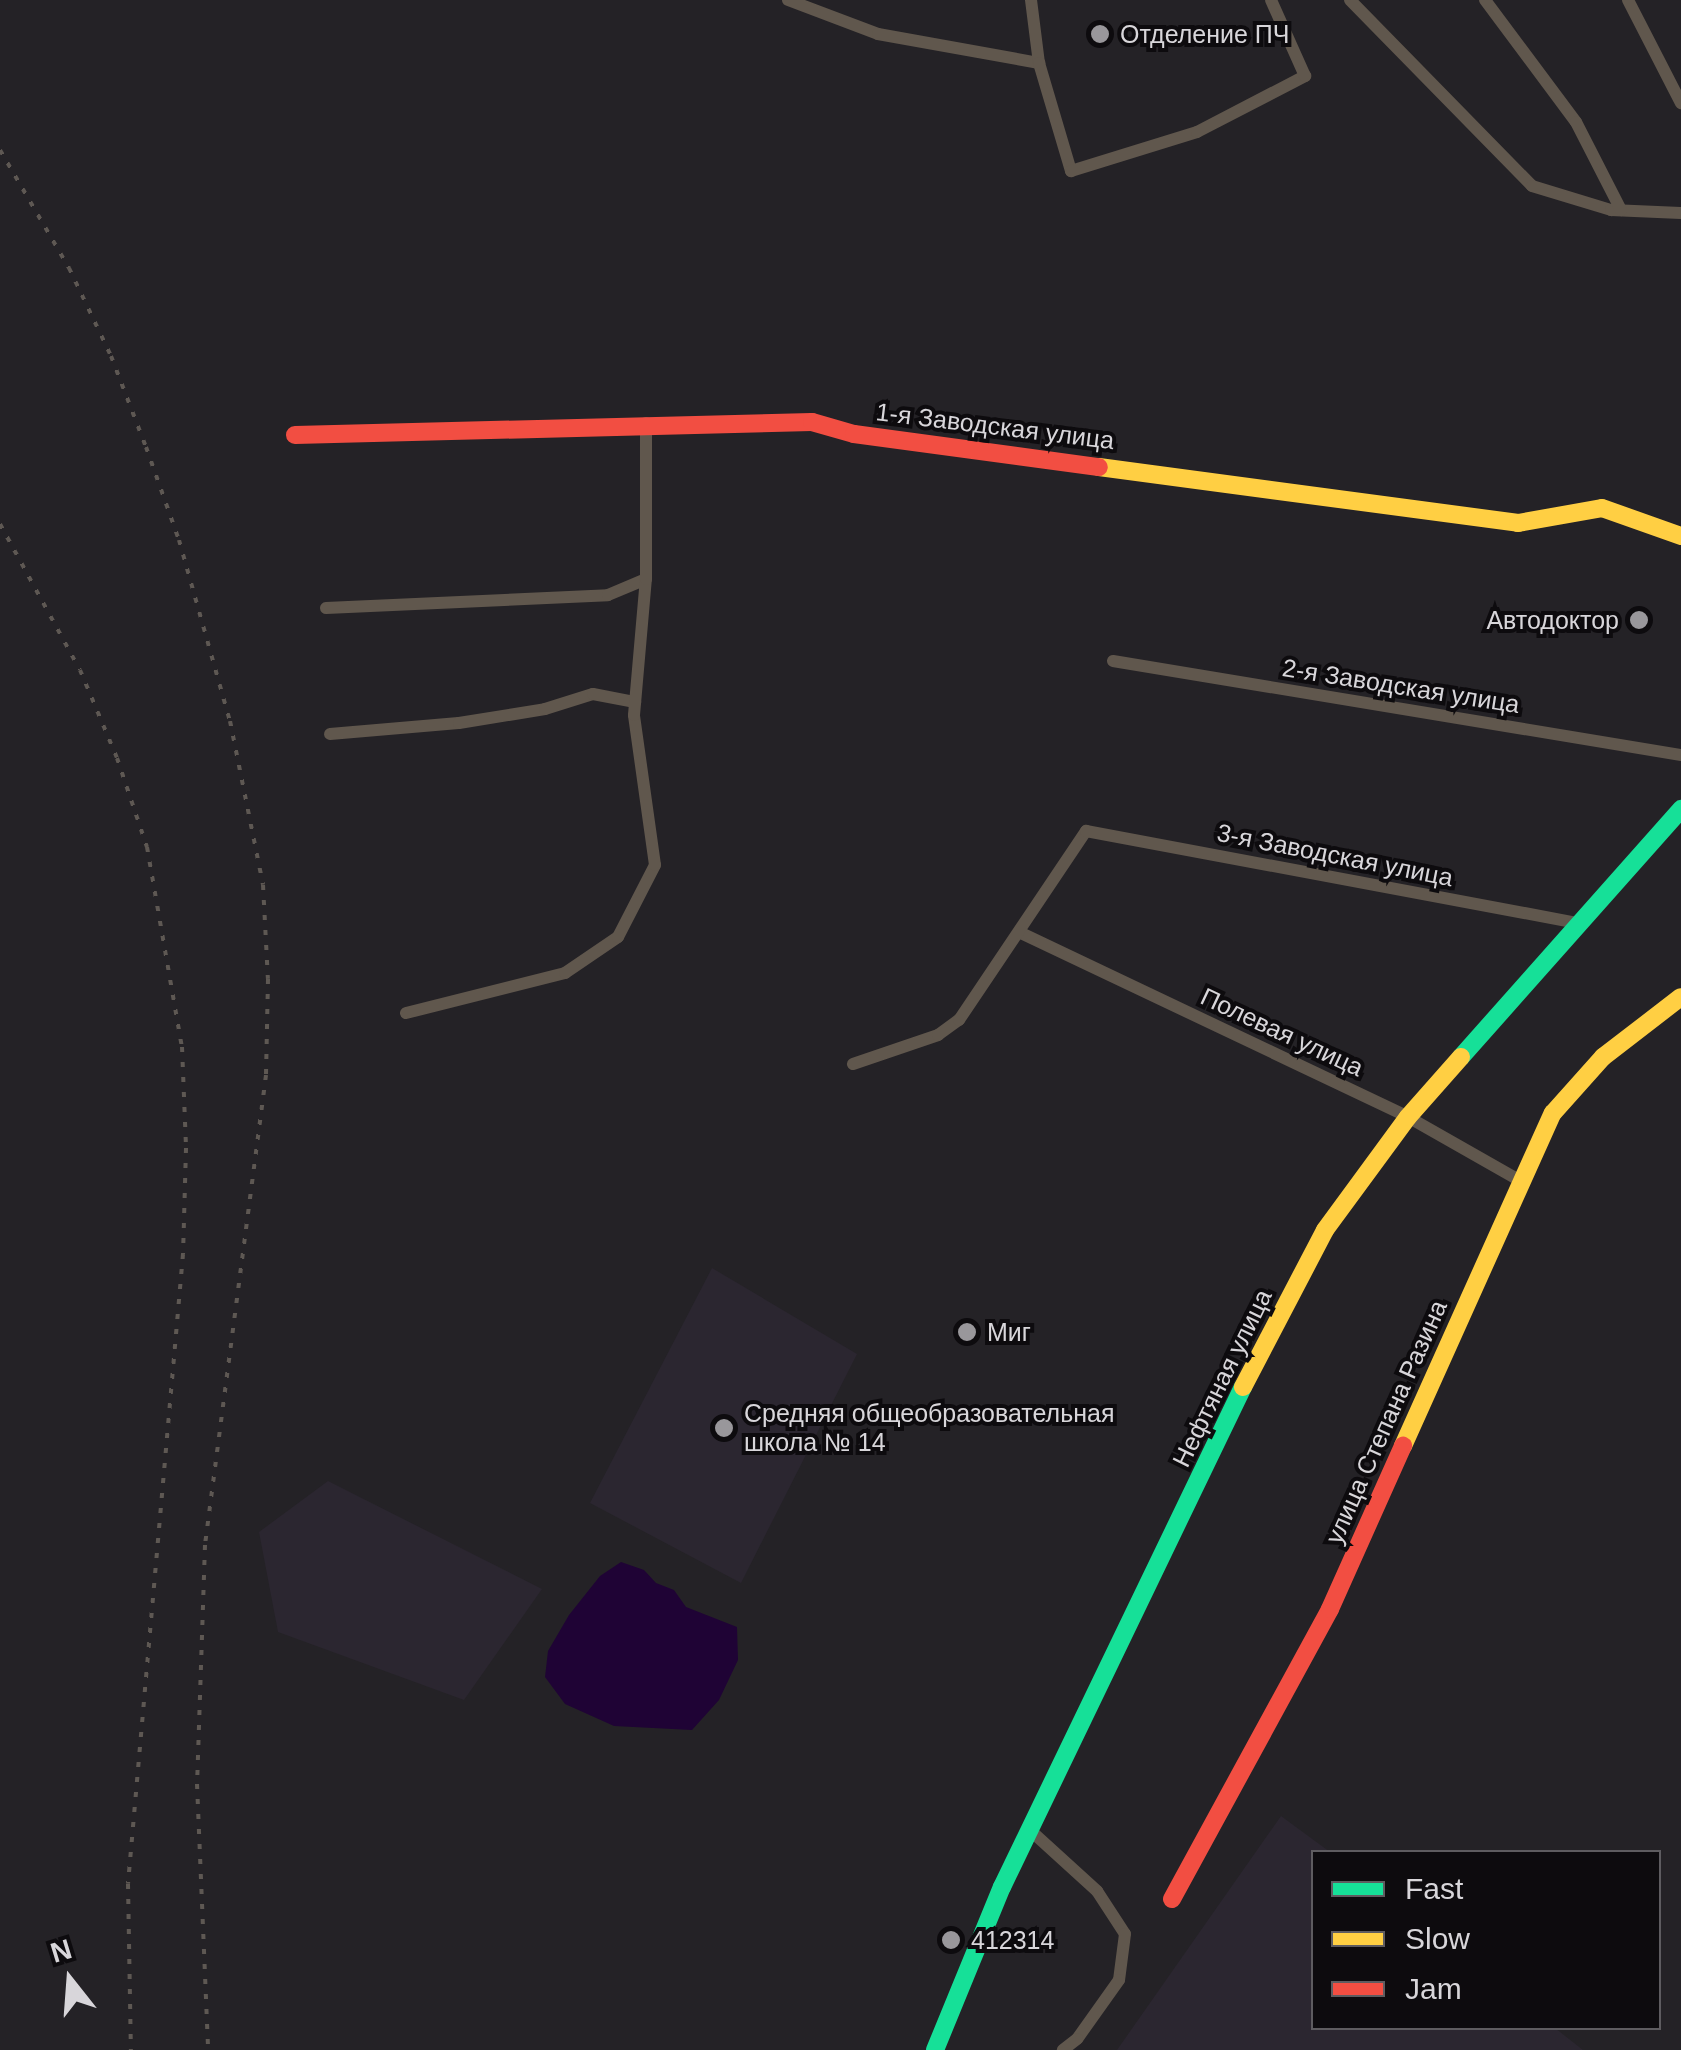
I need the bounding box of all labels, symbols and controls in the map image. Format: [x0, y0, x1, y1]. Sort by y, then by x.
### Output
place label: Отделение ПЧ [1120, 19, 1289, 49]
marker: Отделение ПЧ [1089, 23, 1111, 45]
street label: 1-я Заводская улица [874, 397, 1116, 455]
place label: Автодоктор [1486, 605, 1619, 635]
marker: Автодоктор [1628, 609, 1650, 631]
street label: 2-я Заводская улица [1280, 652, 1522, 720]
street label: 3-я Заводская улица [1214, 817, 1456, 893]
street label: Полевая улица [1196, 981, 1368, 1083]
street label: Нефтяная улица [1166, 1284, 1278, 1472]
street label: улица Степана Разина [1319, 1296, 1453, 1548]
place label: Миг [987, 1317, 1031, 1347]
marker: Миг [956, 1321, 978, 1343]
place label: Средняя общеобразовательная школа № 14 [744, 1399, 1114, 1458]
marker: Средняя общеобразовательная школа № 14 [713, 1417, 735, 1439]
legend [1311, 1850, 1661, 2030]
text: Fast [1405, 1872, 1463, 1905]
text: Slow [1405, 1922, 1470, 1955]
place label: 412314 [971, 1925, 1054, 1955]
marker: 412314 [940, 1929, 962, 1951]
north arrow [20, 1930, 120, 2030]
text: N [47, 1933, 75, 1969]
text: Jam [1405, 1972, 1462, 2005]

